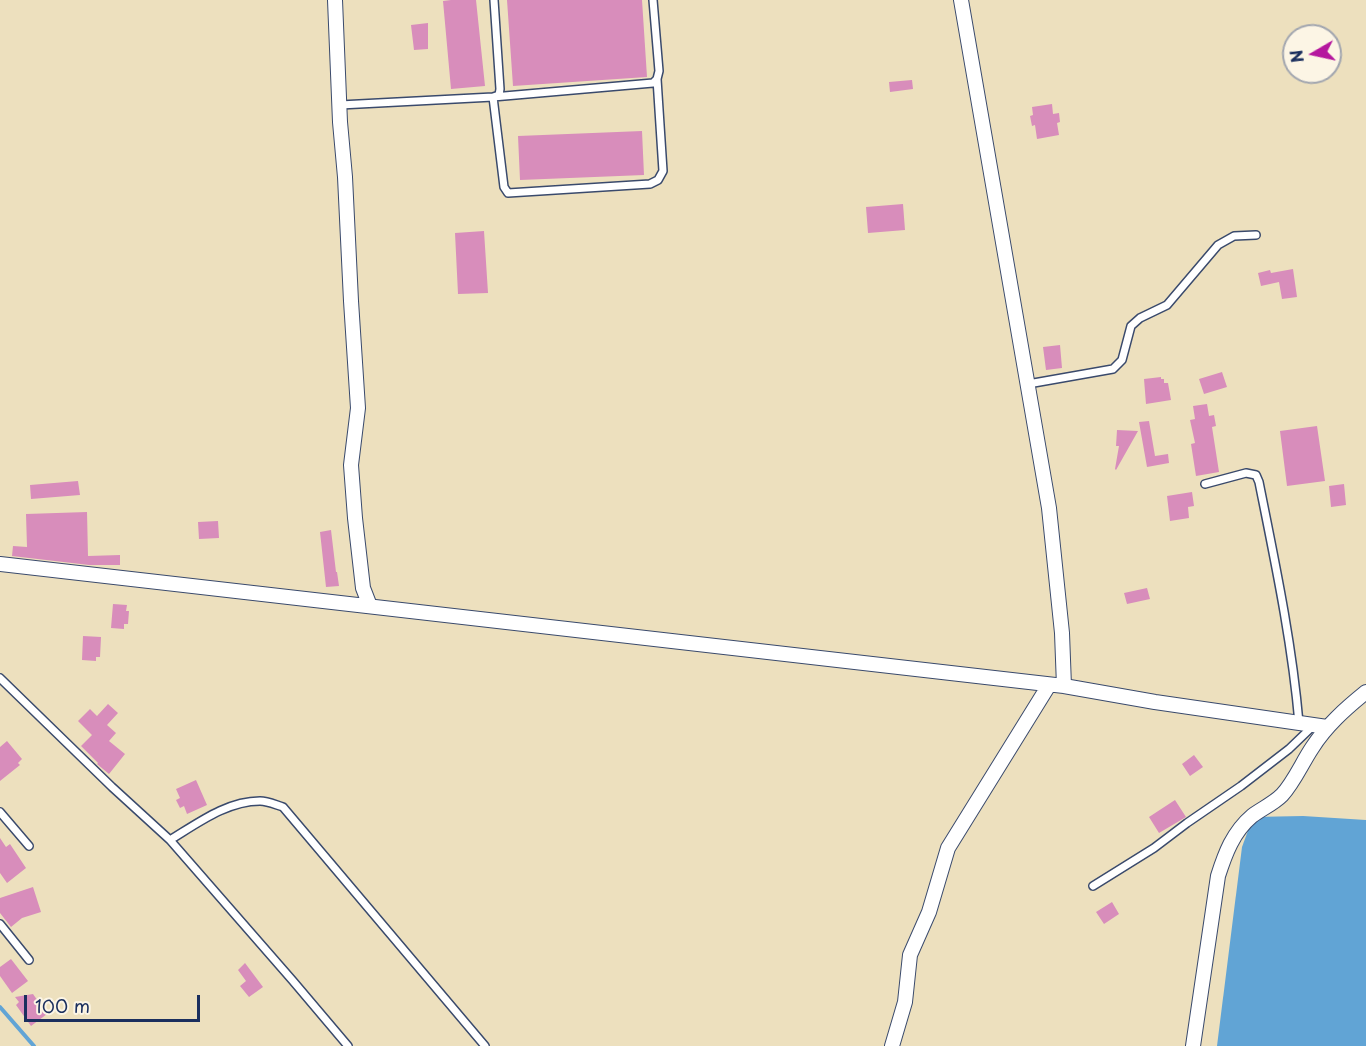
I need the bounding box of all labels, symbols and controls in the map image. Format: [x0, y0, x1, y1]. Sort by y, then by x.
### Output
north arrow [1282, 24, 1342, 84]
text: N [1283, 48, 1309, 65]
scale bar [27, 983, 202, 1021]
text: 100 m [35, 992, 90, 1019]

